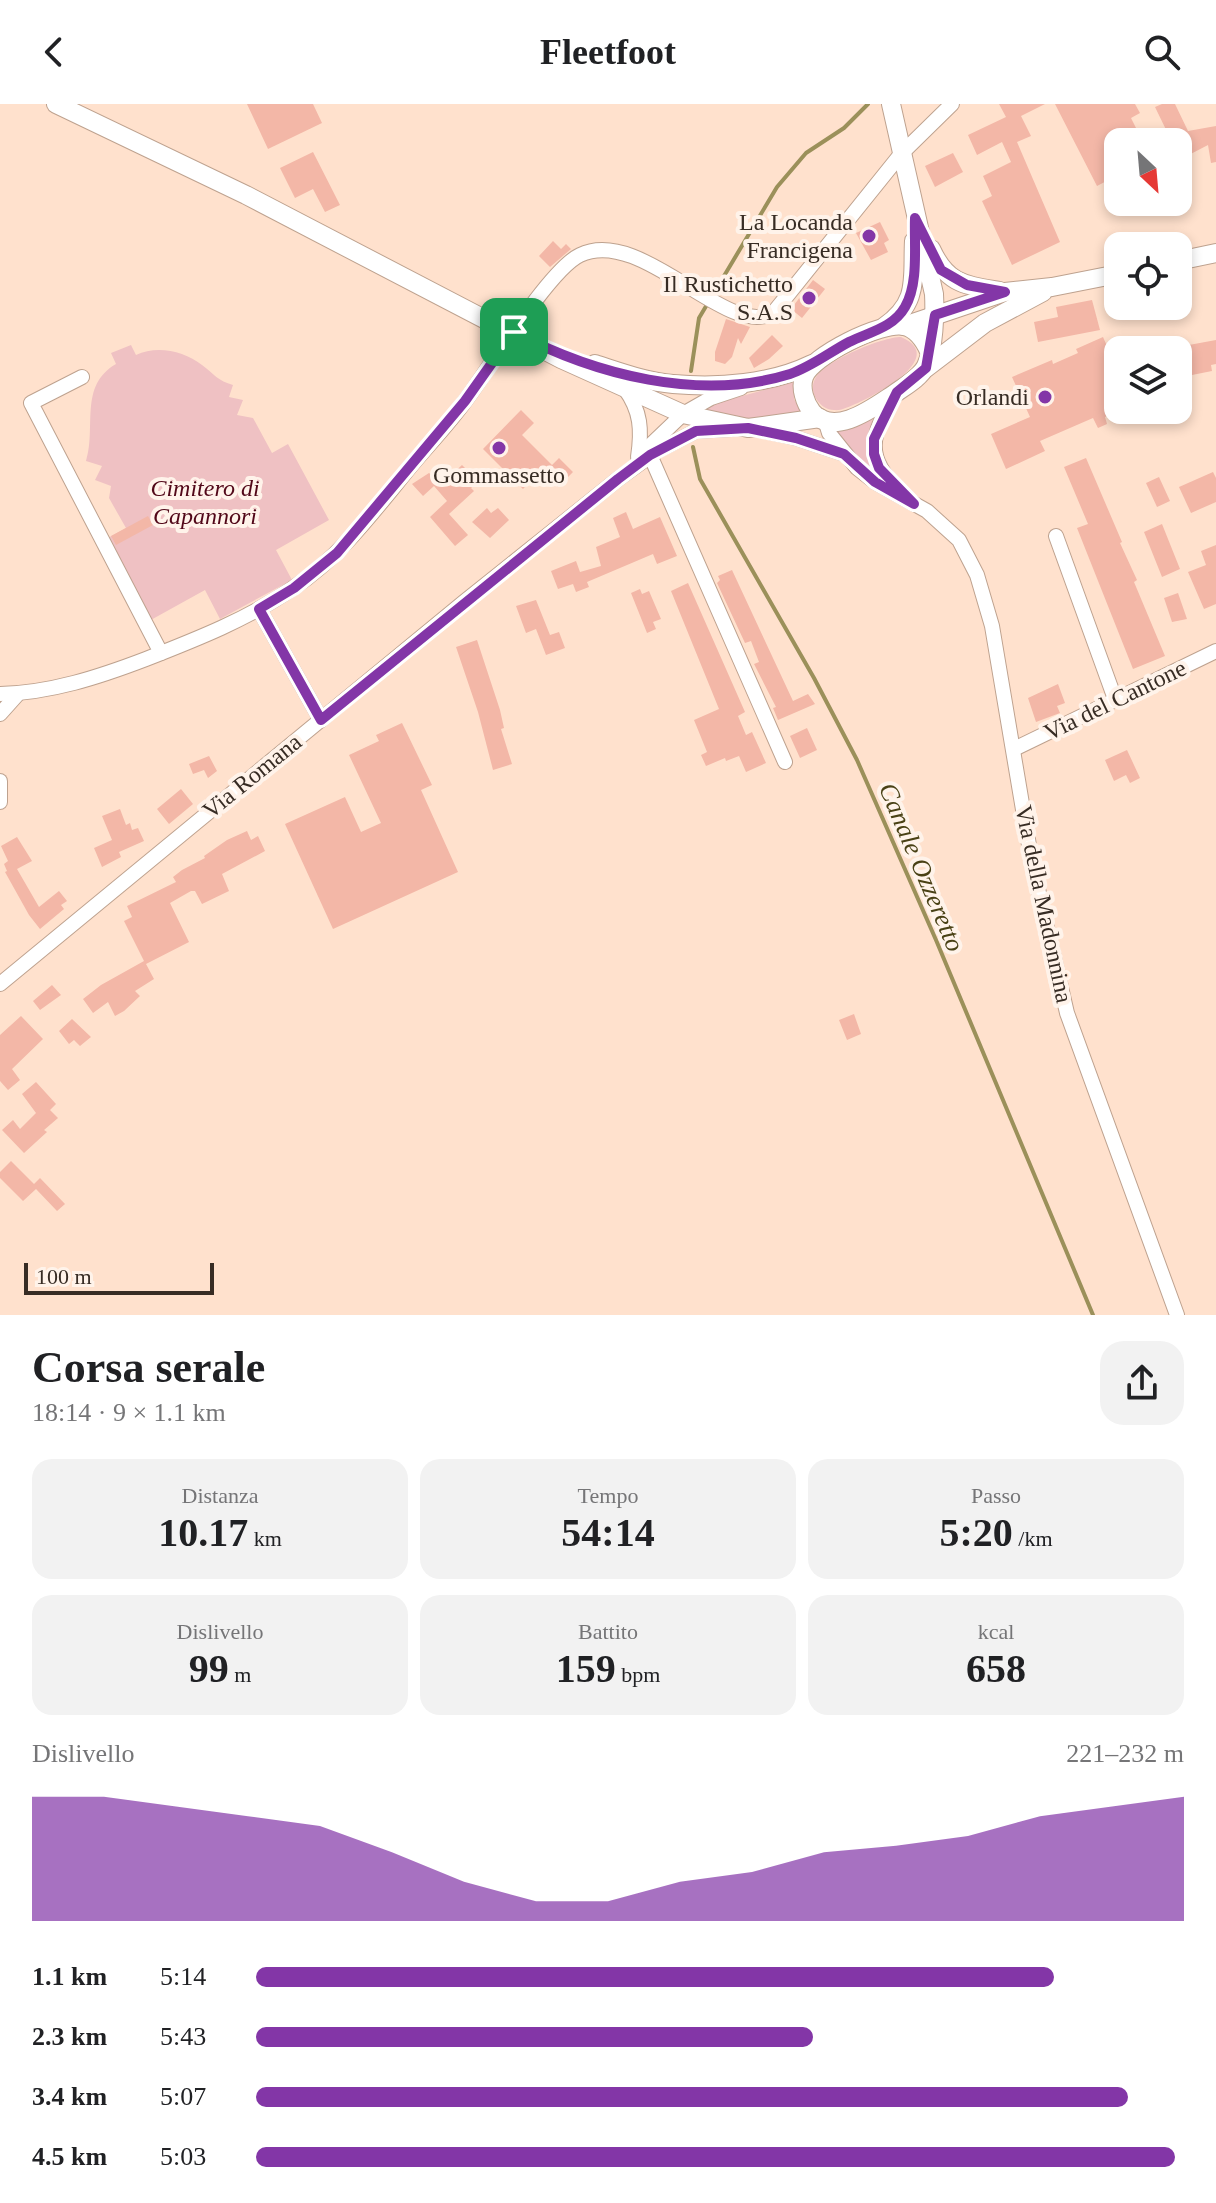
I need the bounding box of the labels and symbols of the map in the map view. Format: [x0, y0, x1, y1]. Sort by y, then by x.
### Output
north arrow [1104, 128, 1192, 216]
place label: La Locanda Francigena [739, 209, 853, 263]
marker: La Locanda Francigena [860, 227, 878, 245]
place label: Il Rustichetto S.A.S [663, 271, 793, 325]
marker: Il Rustichetto S.A.S [800, 289, 818, 307]
pin [480, 298, 548, 366]
place label: Orlandi [956, 384, 1029, 410]
marker: Orlandi [1036, 388, 1054, 406]
marker: Gommassetto [490, 439, 508, 457]
place label: Gommassetto [433, 462, 565, 488]
park label: Cimitero di Capannori [150, 475, 260, 529]
street label: Via del Cantone [1040, 654, 1190, 746]
street label: Via Romana [197, 728, 307, 824]
water label: Canale Ozzeretto [873, 779, 970, 956]
street label: Via della Madonnina [1010, 803, 1078, 1005]
scale bar [24, 1259, 214, 1295]

